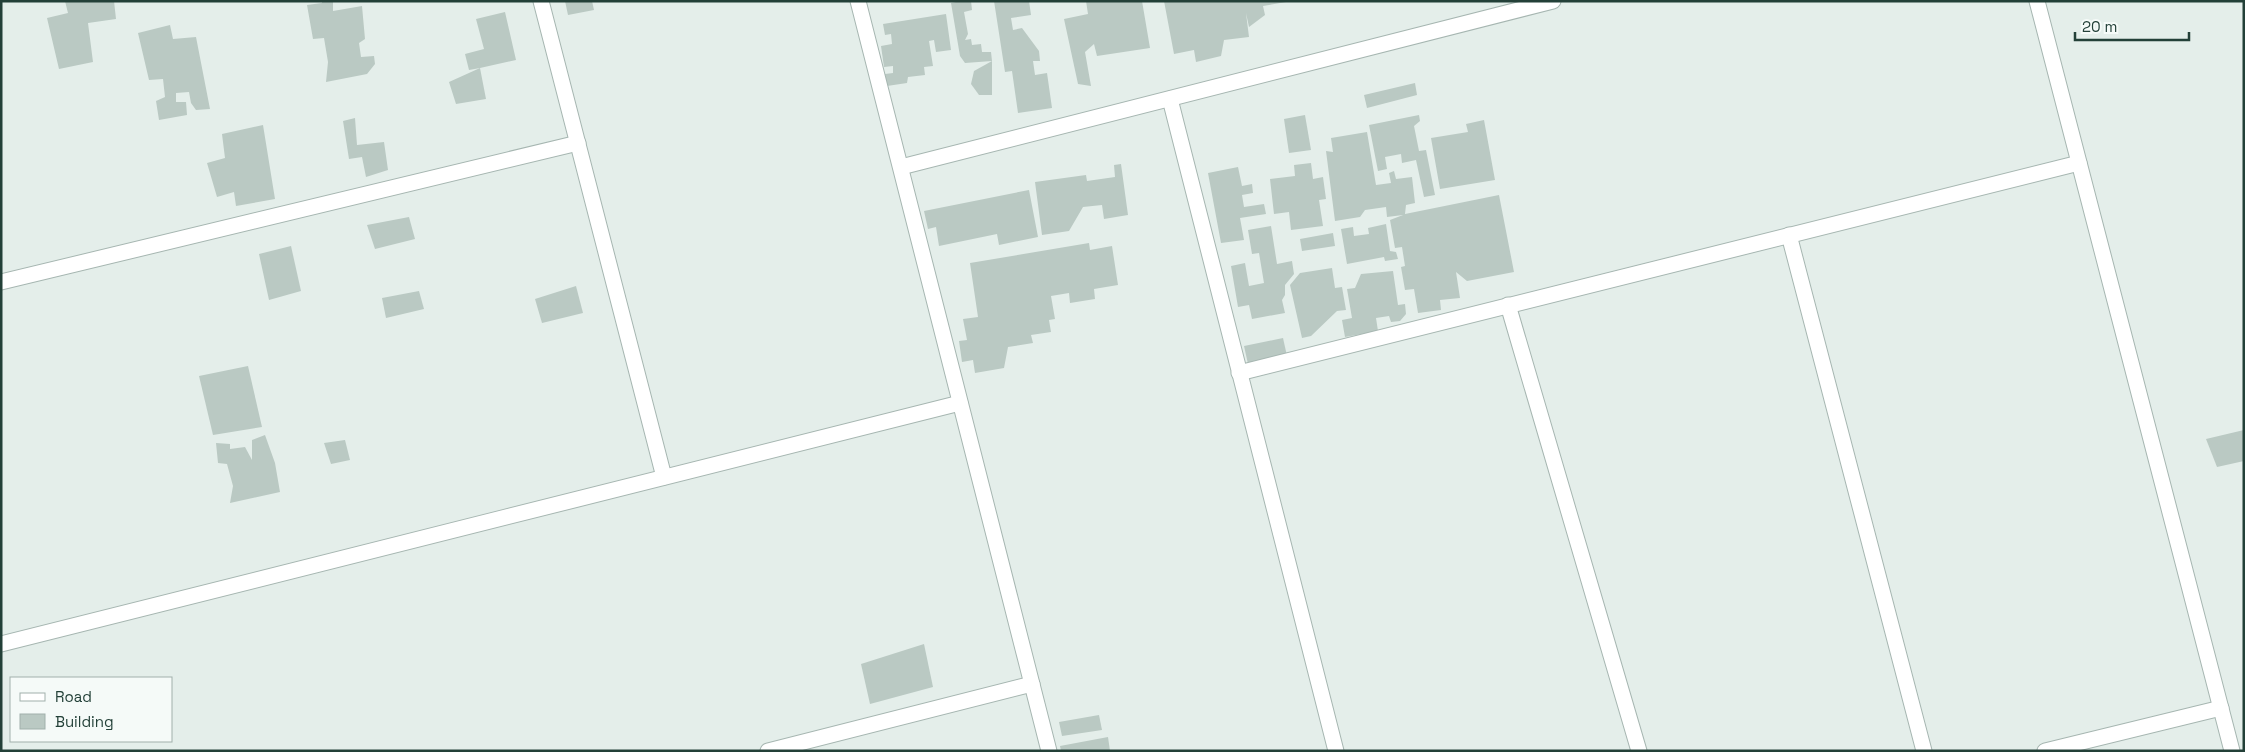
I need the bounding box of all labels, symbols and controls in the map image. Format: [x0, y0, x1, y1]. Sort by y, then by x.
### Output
scale bar [2075, 10, 2189, 42]
text: 20 m [2082, 17, 2117, 36]
legend [10, 677, 172, 742]
text: Road [55, 687, 92, 706]
text: Building [55, 712, 114, 731]

